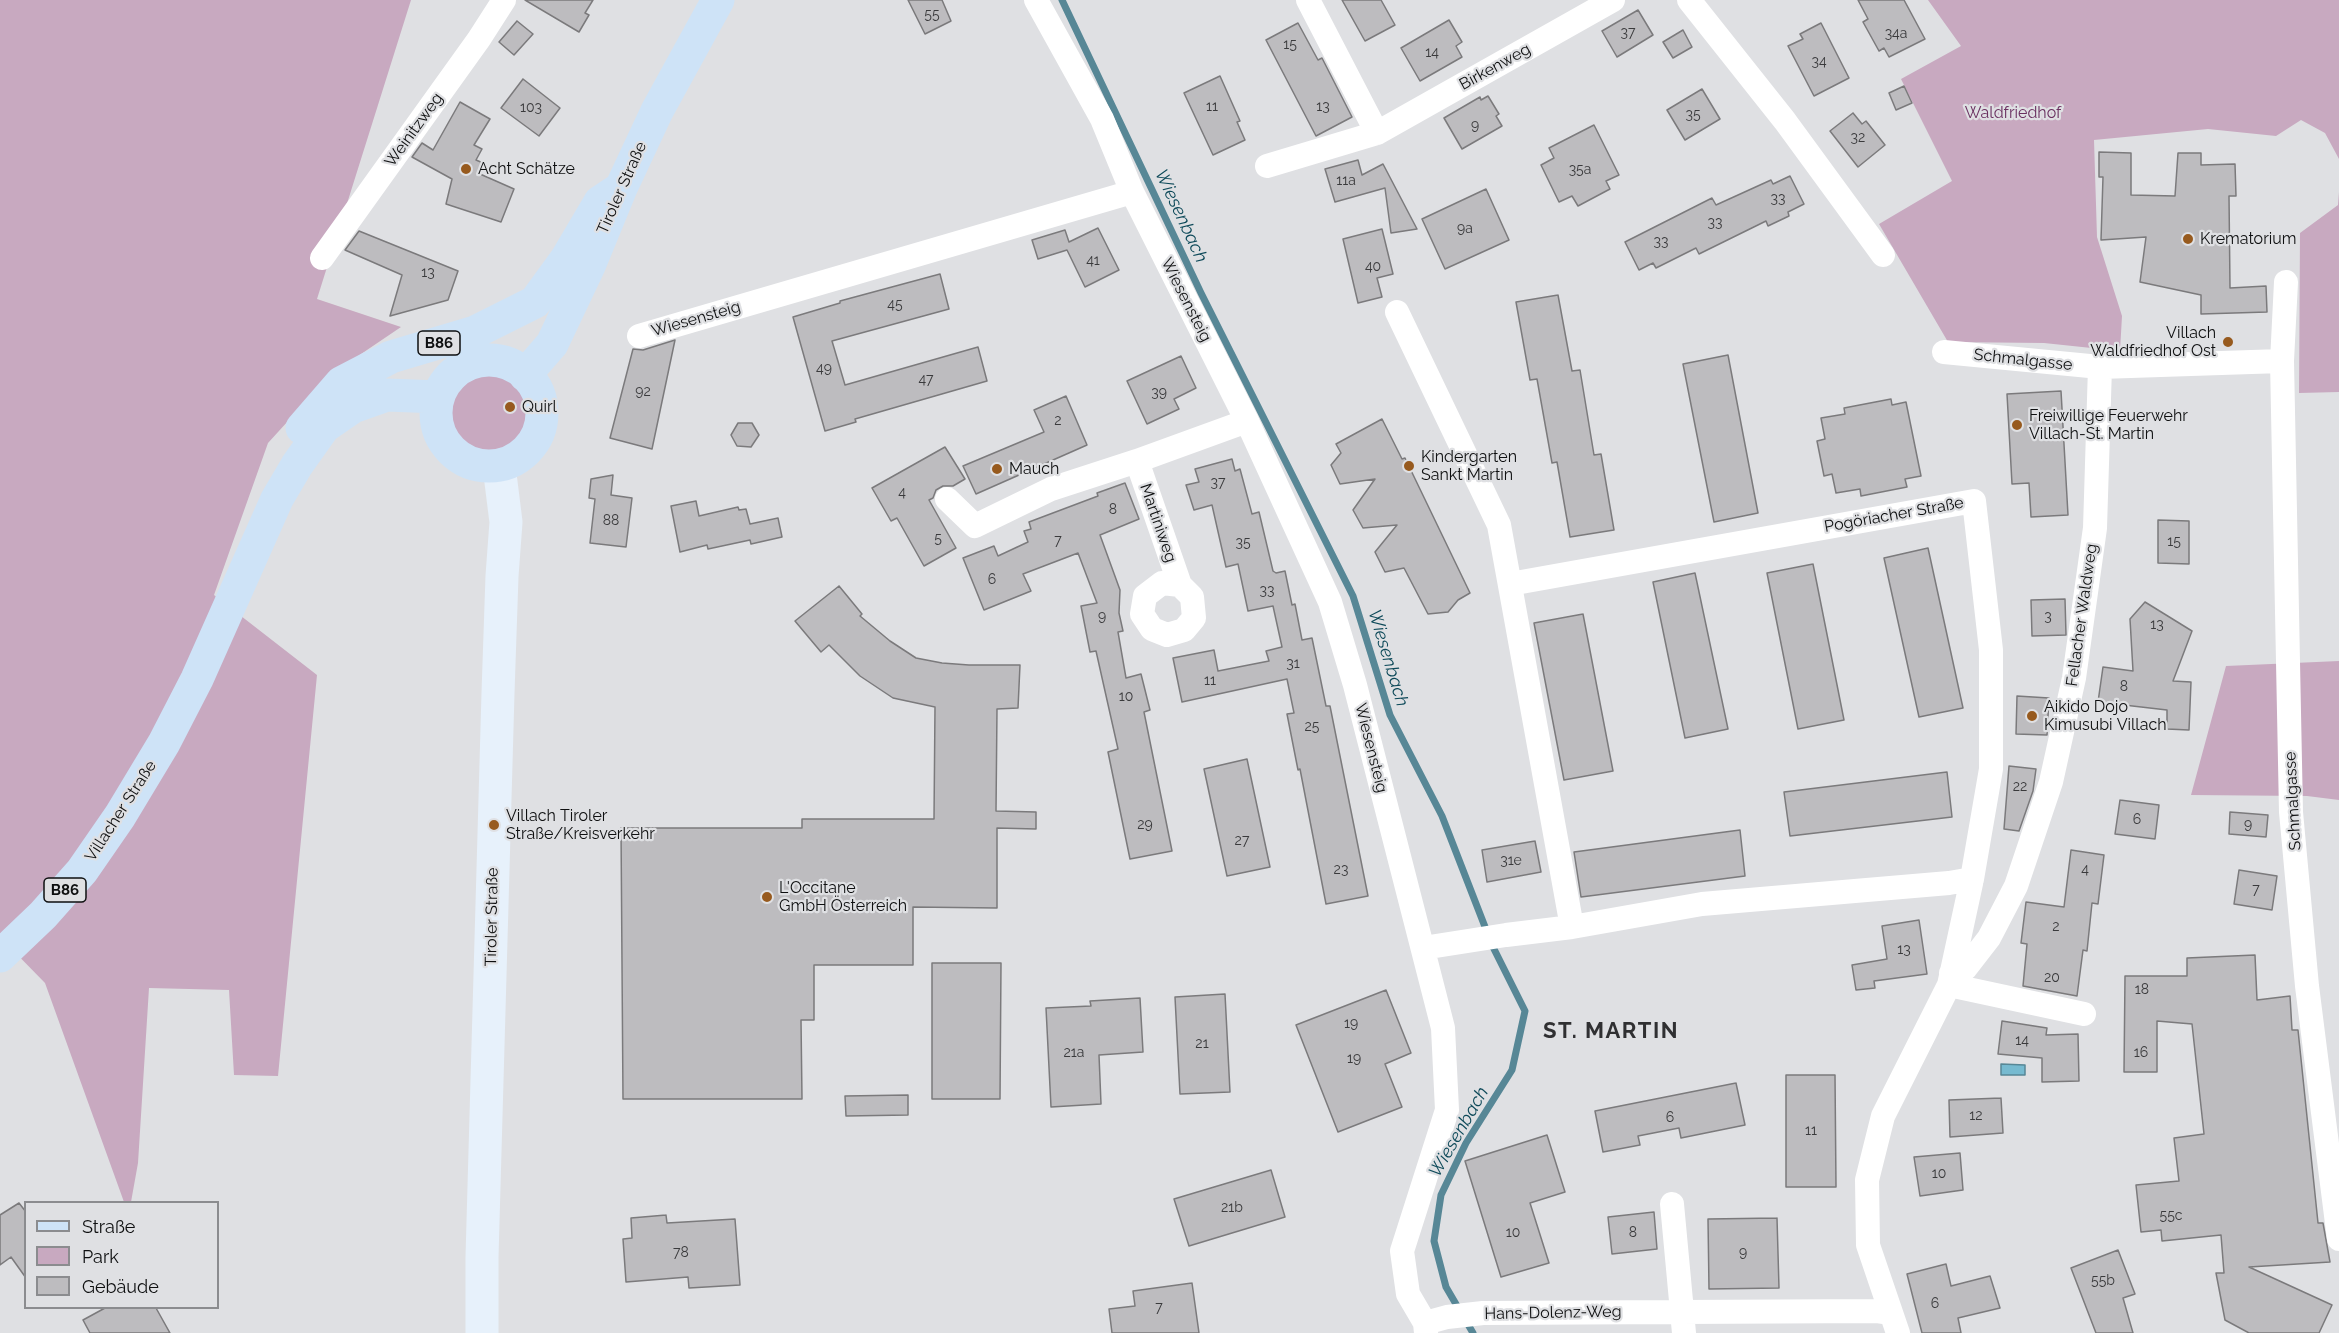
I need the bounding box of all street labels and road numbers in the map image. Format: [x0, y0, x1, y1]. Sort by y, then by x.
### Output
street label: Birkenweg [1456, 40, 1534, 94]
street label: Weinitzweg [381, 89, 447, 171]
street label: Tiroler Straße [593, 139, 651, 237]
street label: Wiesensteig [1157, 255, 1215, 345]
street label: Wiesensteig [649, 297, 743, 341]
road number: B86 [418, 331, 460, 355]
street label: Schmalgasse [1973, 345, 2073, 375]
street label: Martiniweg [1136, 481, 1180, 565]
street label: Pogöriacher Straße [1823, 493, 1965, 537]
street label: Fellacher Waldweg [2062, 542, 2102, 688]
street label: Wiesensteig [1351, 701, 1391, 795]
street label: Schmalgasse [2281, 751, 2305, 851]
street label: Villacher Straße [81, 757, 161, 865]
street label: Tiroler Straße [482, 867, 502, 967]
road number: B86 [44, 878, 86, 902]
street label: Hans-Dolenz-Weg [1484, 1302, 1622, 1324]

